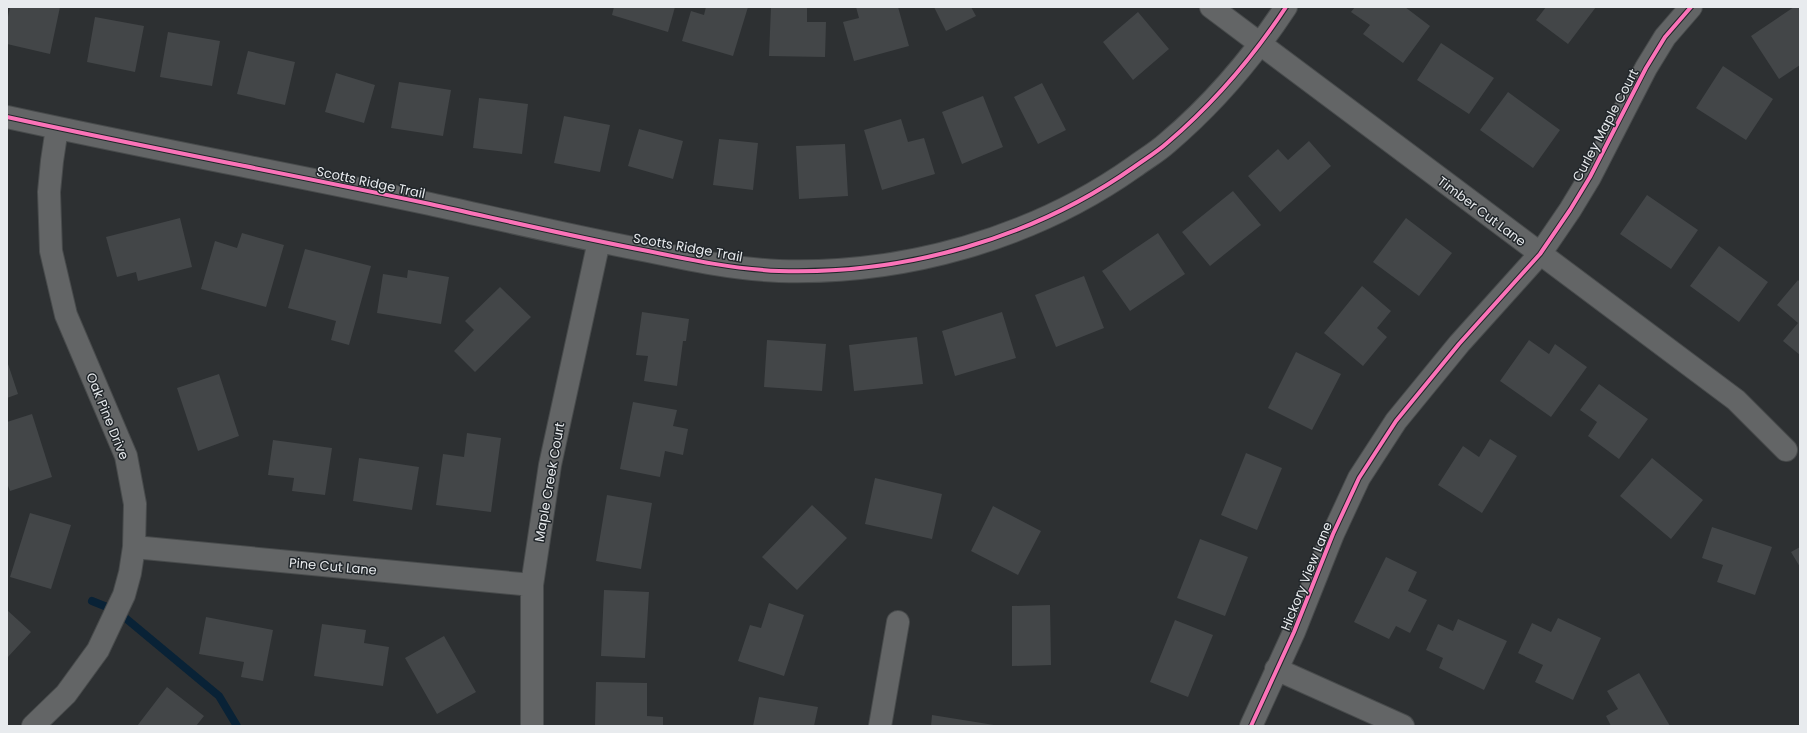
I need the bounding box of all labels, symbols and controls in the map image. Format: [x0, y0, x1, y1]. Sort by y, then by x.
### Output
street label: Curley Maple Court [1568, 65, 1643, 185]
street label: Scotts Ridge Trail [315, 162, 427, 203]
street label: Timber Cut Lane [1434, 172, 1530, 251]
street label: Scotts Ridge Trail [632, 229, 744, 266]
street label: Oak Pine Drive [81, 370, 134, 463]
street label: Maple Creek Court [530, 421, 569, 543]
street label: Hickory View Lane [1276, 519, 1337, 633]
street label: Pine Cut Lane [288, 553, 378, 580]

